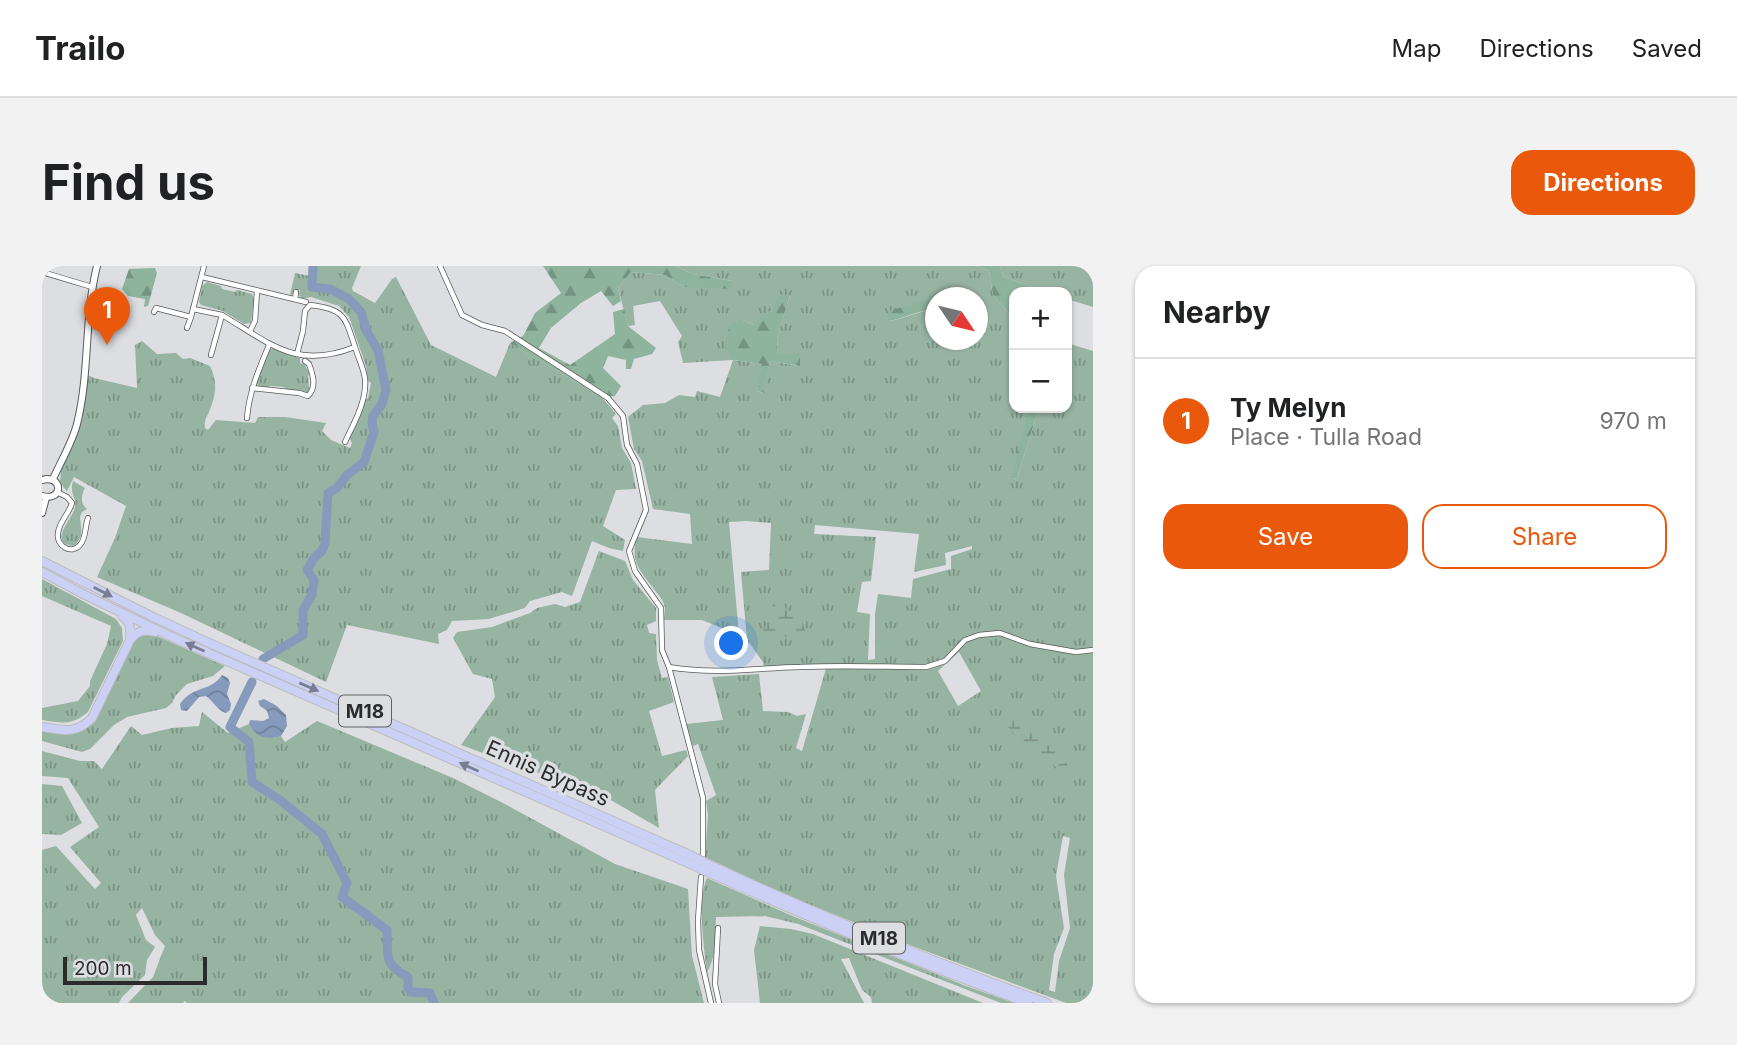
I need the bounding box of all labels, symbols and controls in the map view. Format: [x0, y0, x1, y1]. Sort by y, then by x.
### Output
text: Trailo [35, 28, 125, 68]
text: Map [1392, 34, 1441, 63]
text: Directions [1479, 34, 1594, 63]
text: Saved [1632, 34, 1702, 63]
button: Directions [1511, 150, 1695, 215]
text: Find us [42, 153, 215, 212]
pin: 1 [84, 287, 130, 345]
north arrow [925, 287, 988, 350]
map controls [1009, 287, 1072, 413]
button: + [1009, 287, 1072, 350]
text: Nearby [1163, 294, 1271, 330]
button: − [1009, 350, 1072, 413]
text: Ty Melyn [1230, 392, 1346, 423]
text: 1 [1181, 407, 1191, 435]
text: 970 m [1599, 407, 1667, 435]
text: Place · Tulla Road [1230, 423, 1422, 451]
button: Save [1163, 504, 1408, 569]
button: Share [1422, 504, 1667, 569]
one-way arrow [93, 586, 113, 597]
your location [714, 626, 748, 660]
one-way arrow [185, 641, 205, 653]
one-way arrow [299, 682, 320, 693]
road number: M18 [339, 696, 391, 726]
street label: Ennis Bypass [483, 735, 613, 811]
one-way arrow [459, 761, 479, 773]
road number: M18 [853, 922, 905, 954]
scale bar [63, 954, 206, 986]
text: 200 m [74, 957, 132, 980]

